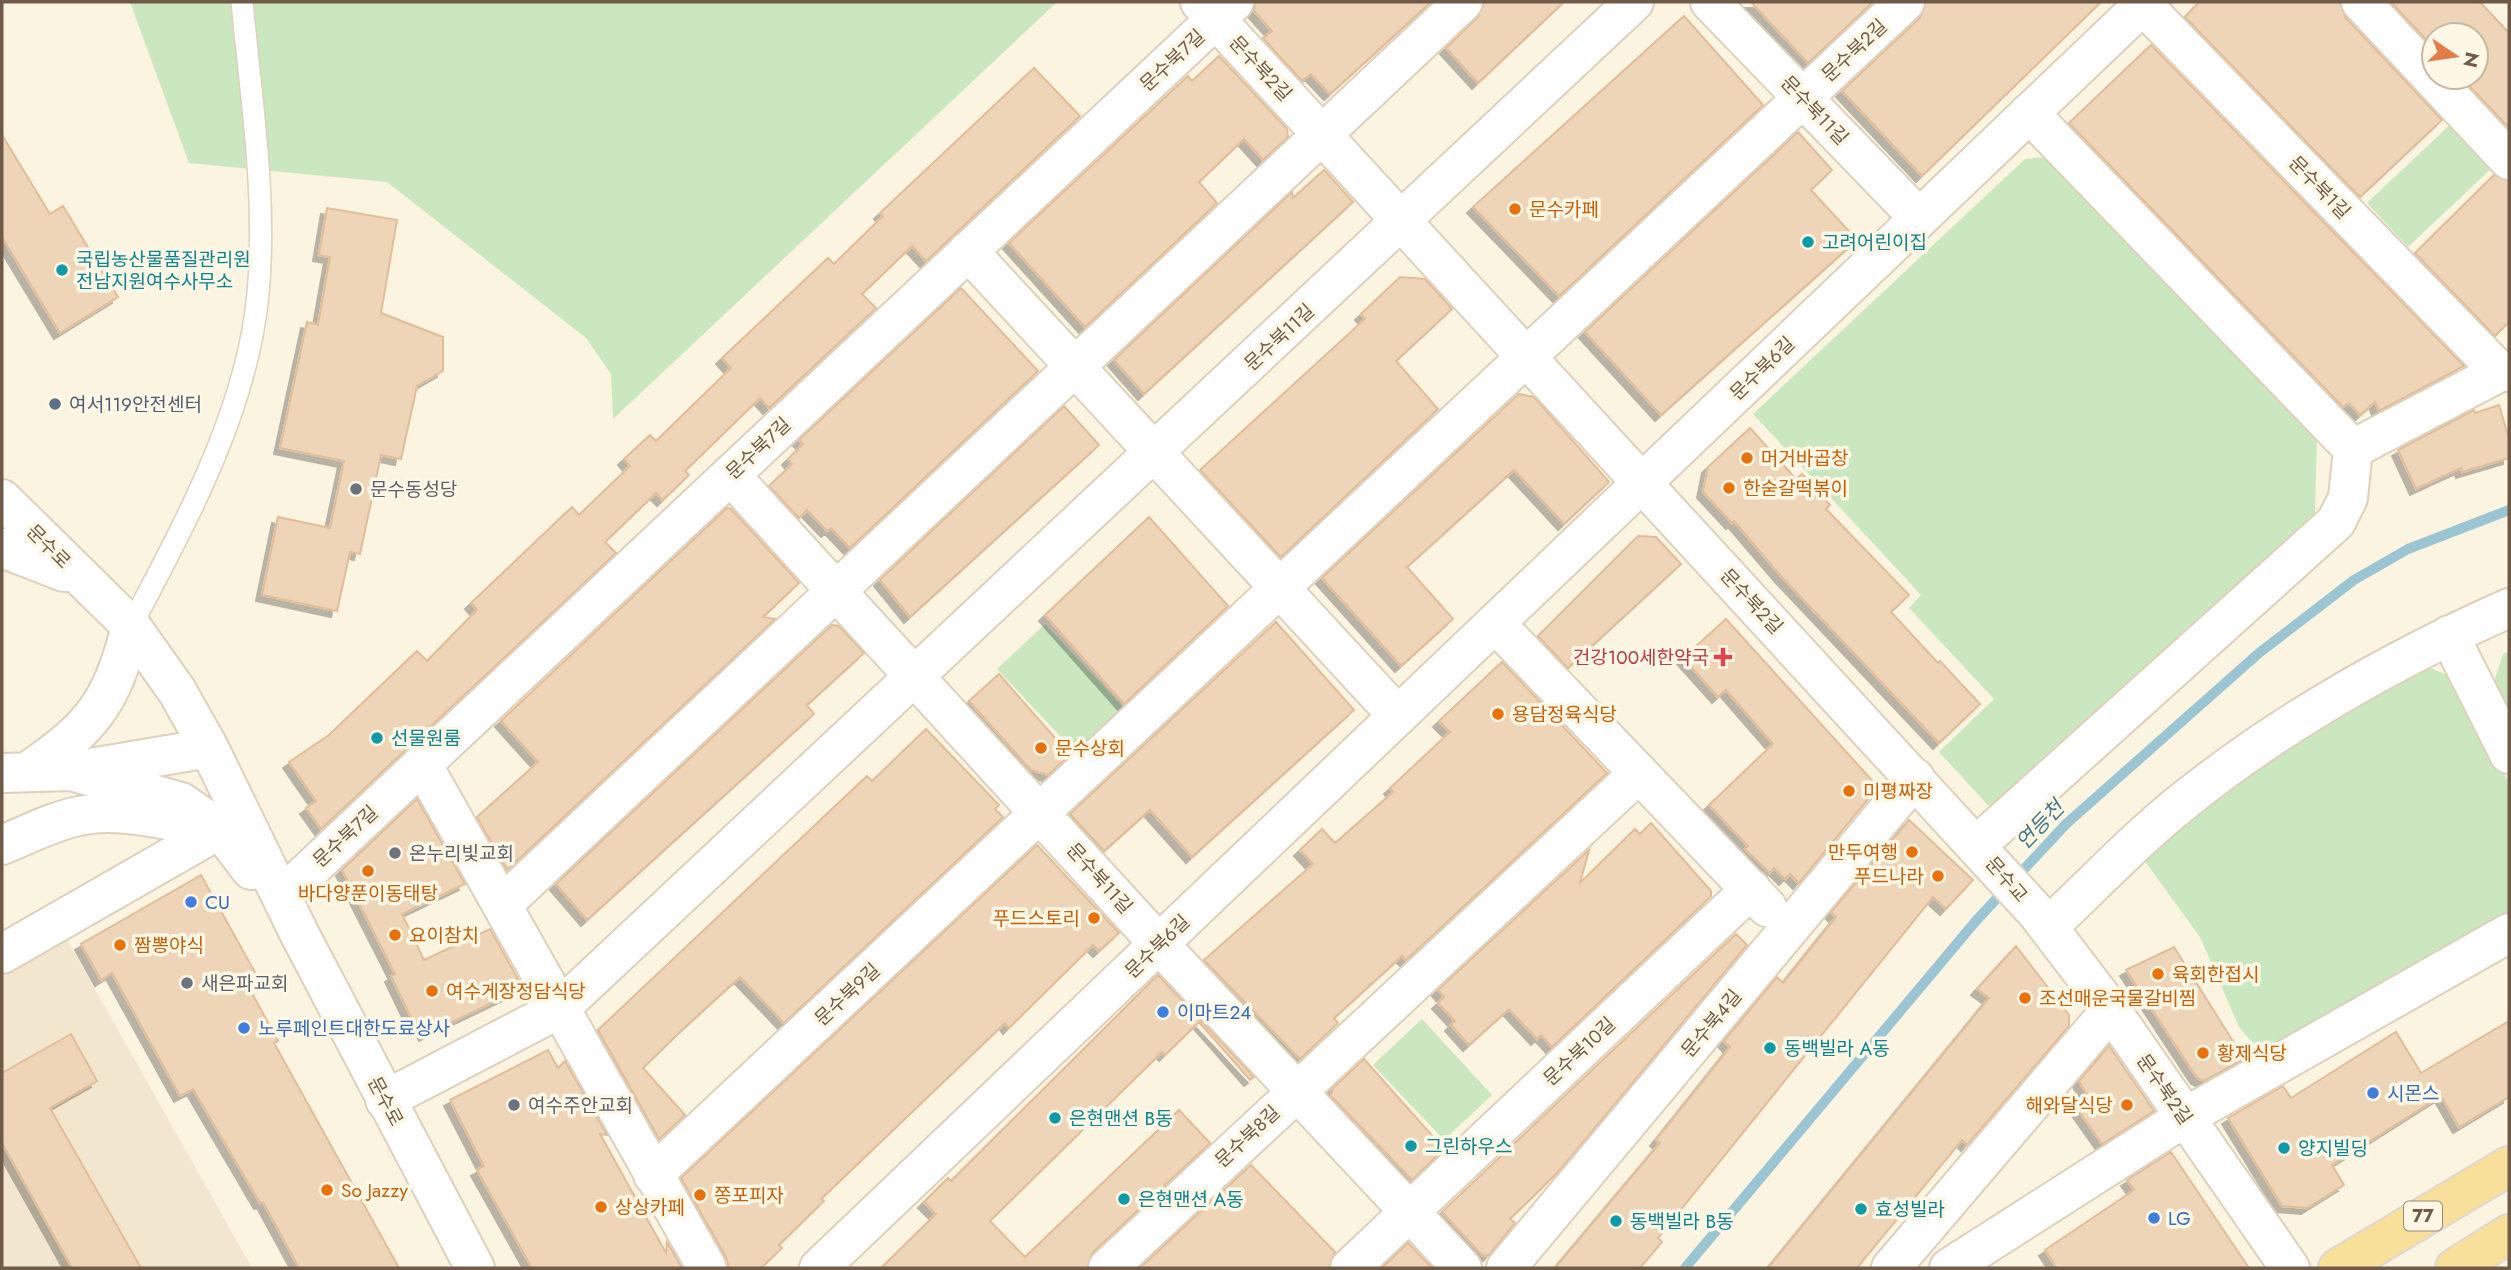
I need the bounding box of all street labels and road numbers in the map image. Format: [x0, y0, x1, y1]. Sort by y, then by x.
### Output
street label: 문수북2길 [1816, 13, 1893, 88]
street label: 문수북7길 [1134, 23, 1211, 97]
street label: 문수북2길 [1223, 30, 1298, 107]
street label: 문수북11길 [1775, 70, 1855, 151]
street label: 문수북1길 [2283, 150, 2357, 225]
street label: 문수북11길 [1238, 298, 1320, 377]
street label: 문수북6길 [1724, 331, 1801, 406]
street label: 문수북7길 [720, 411, 797, 485]
street label: 문수로 [21, 518, 77, 574]
street label: 문수북2길 [1714, 563, 1789, 640]
street label: 문수북7길 [307, 799, 384, 873]
street label: 문수북11길 [1060, 837, 1139, 920]
street label: 문수교 [1979, 851, 2034, 908]
street label: 문수북6길 [1119, 909, 1196, 984]
street label: 문수북9길 [809, 957, 886, 1032]
street label: 문수북4길 [1675, 984, 1748, 1063]
street label: 문수북10길 [1537, 1011, 1621, 1092]
street label: 문수북2길 [2130, 1048, 2199, 1130]
street label: 문수로 [361, 1072, 410, 1131]
street label: 문수북8길 [1209, 1099, 1286, 1174]
road number: 77 [2404, 1202, 2442, 1231]

